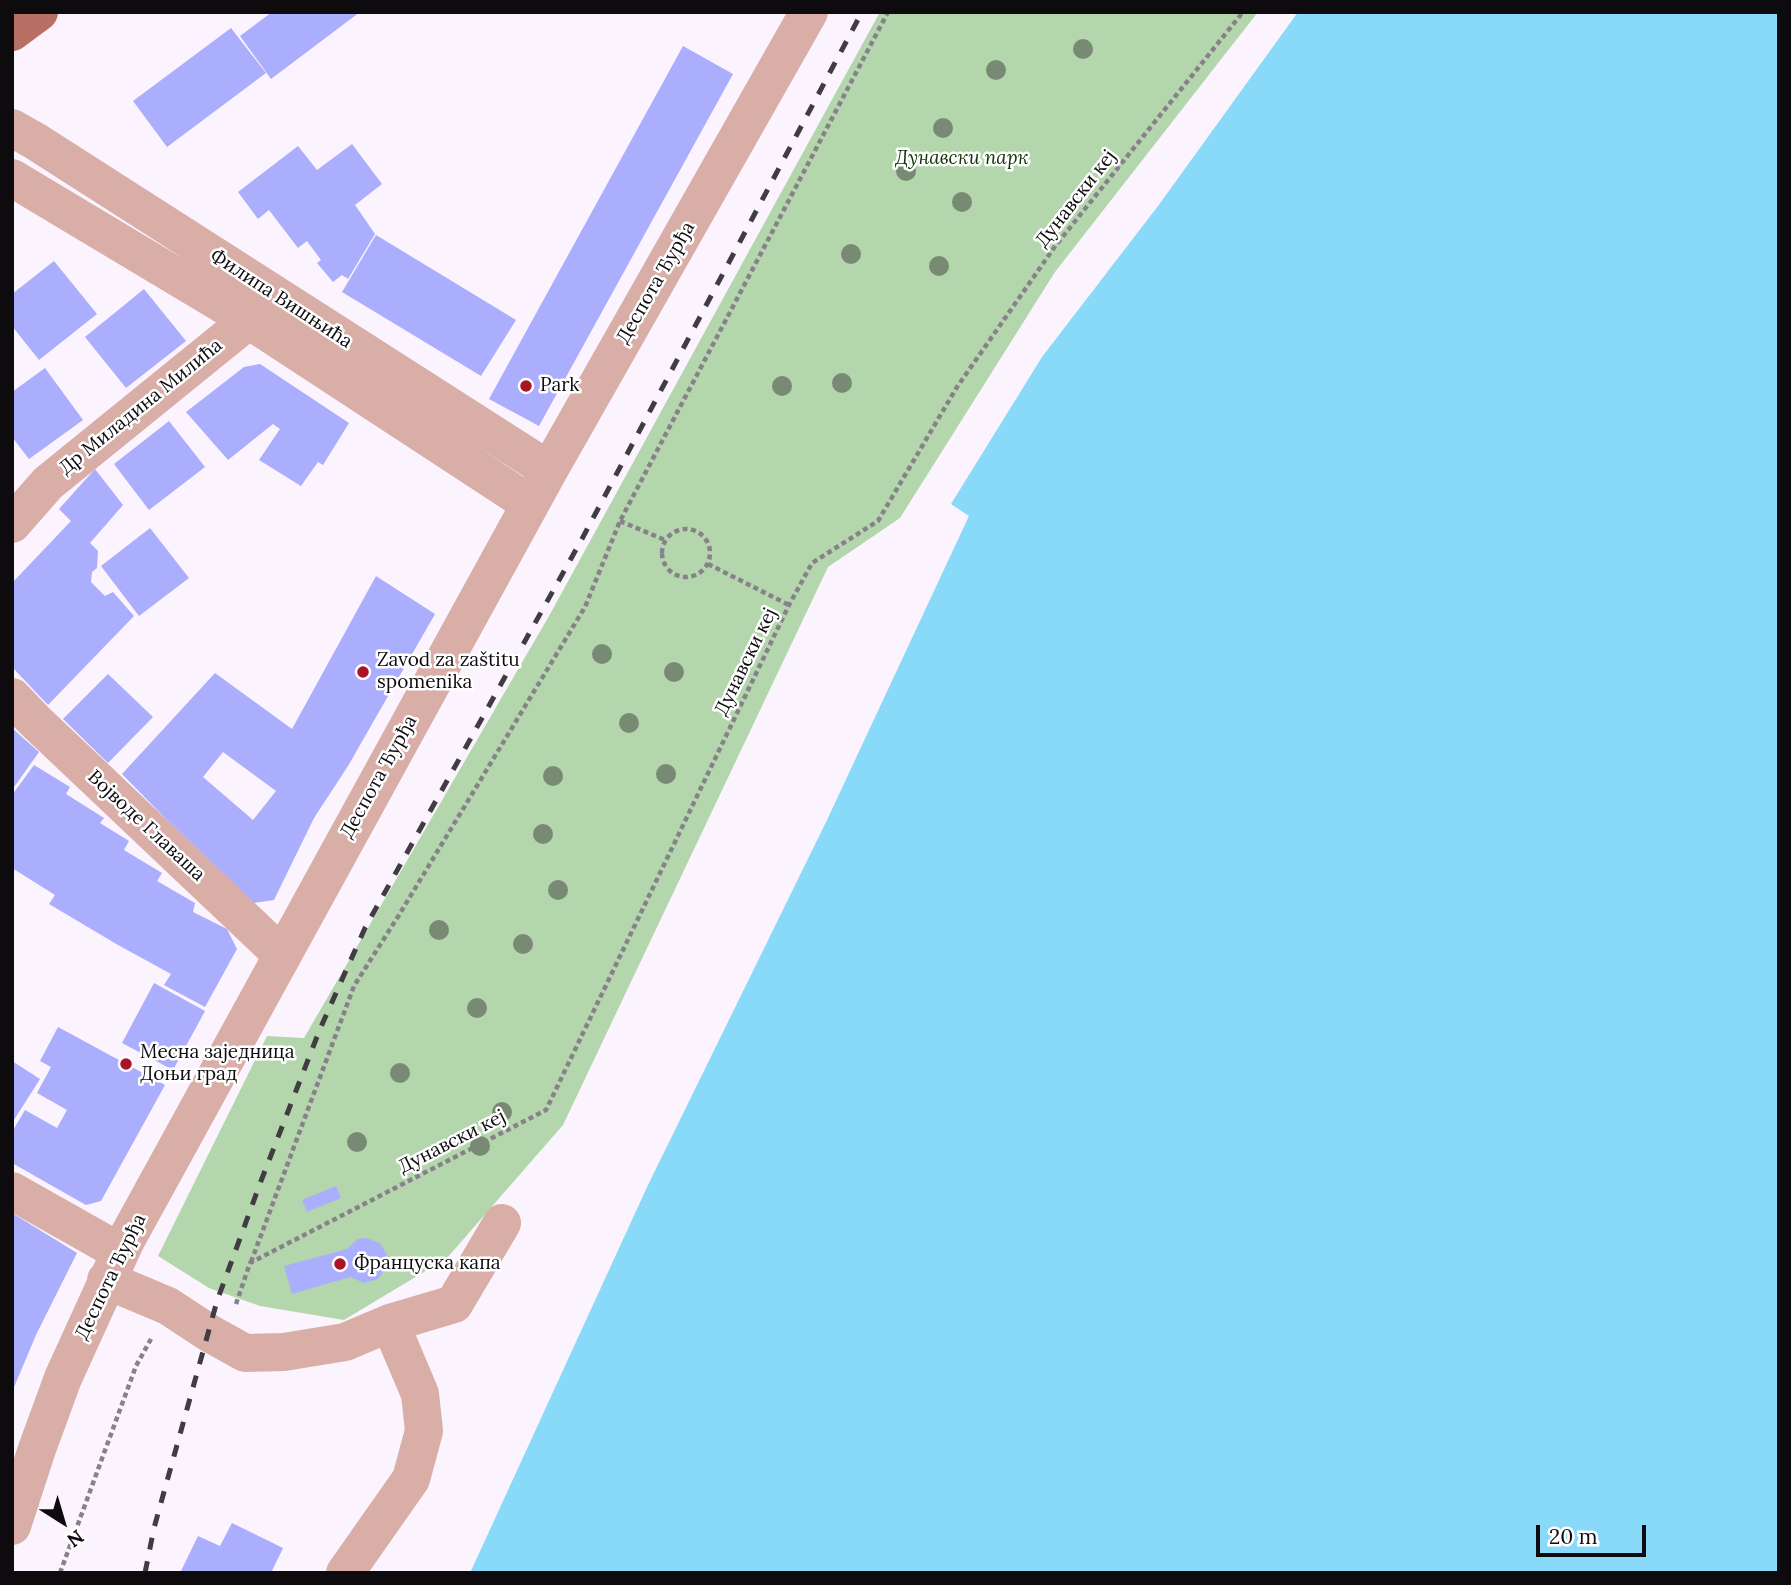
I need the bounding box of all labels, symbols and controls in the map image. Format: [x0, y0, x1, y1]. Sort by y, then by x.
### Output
street label: Дунавски кеј [1031, 146, 1121, 252]
park label: Дунавски парк [895, 148, 1029, 170]
street label: Деспота Ђурђа [612, 218, 700, 348]
street label: Филипа Вишњића [206, 245, 356, 353]
street label: Др Миладина Милића [55, 334, 227, 480]
place label: Park [540, 375, 580, 397]
marker: Park [518, 378, 534, 394]
street label: Дунавски кеј [710, 604, 782, 720]
place label: Zavod za zaštitu spomenika [377, 650, 520, 694]
marker: Zavod za zaštitu spomenika [355, 664, 371, 680]
street label: Деспота Ђурђа [336, 711, 422, 843]
street label: Војводе Главаша [83, 766, 209, 886]
place label: Месна заједница Доњи град [140, 1042, 295, 1086]
marker: Месна заједница Доњи град [118, 1056, 134, 1072]
street label: Дунавски кеј [395, 1105, 509, 1179]
street label: Деспота Ђурђа [71, 1210, 151, 1344]
place label: Француска капа [354, 1253, 501, 1275]
marker: Француска капа [332, 1256, 348, 1272]
north arrow [28, 1487, 98, 1557]
scale bar [1539, 1512, 1649, 1556]
text: 20 m [1549, 1523, 1598, 1550]
text: N [63, 1525, 89, 1553]

